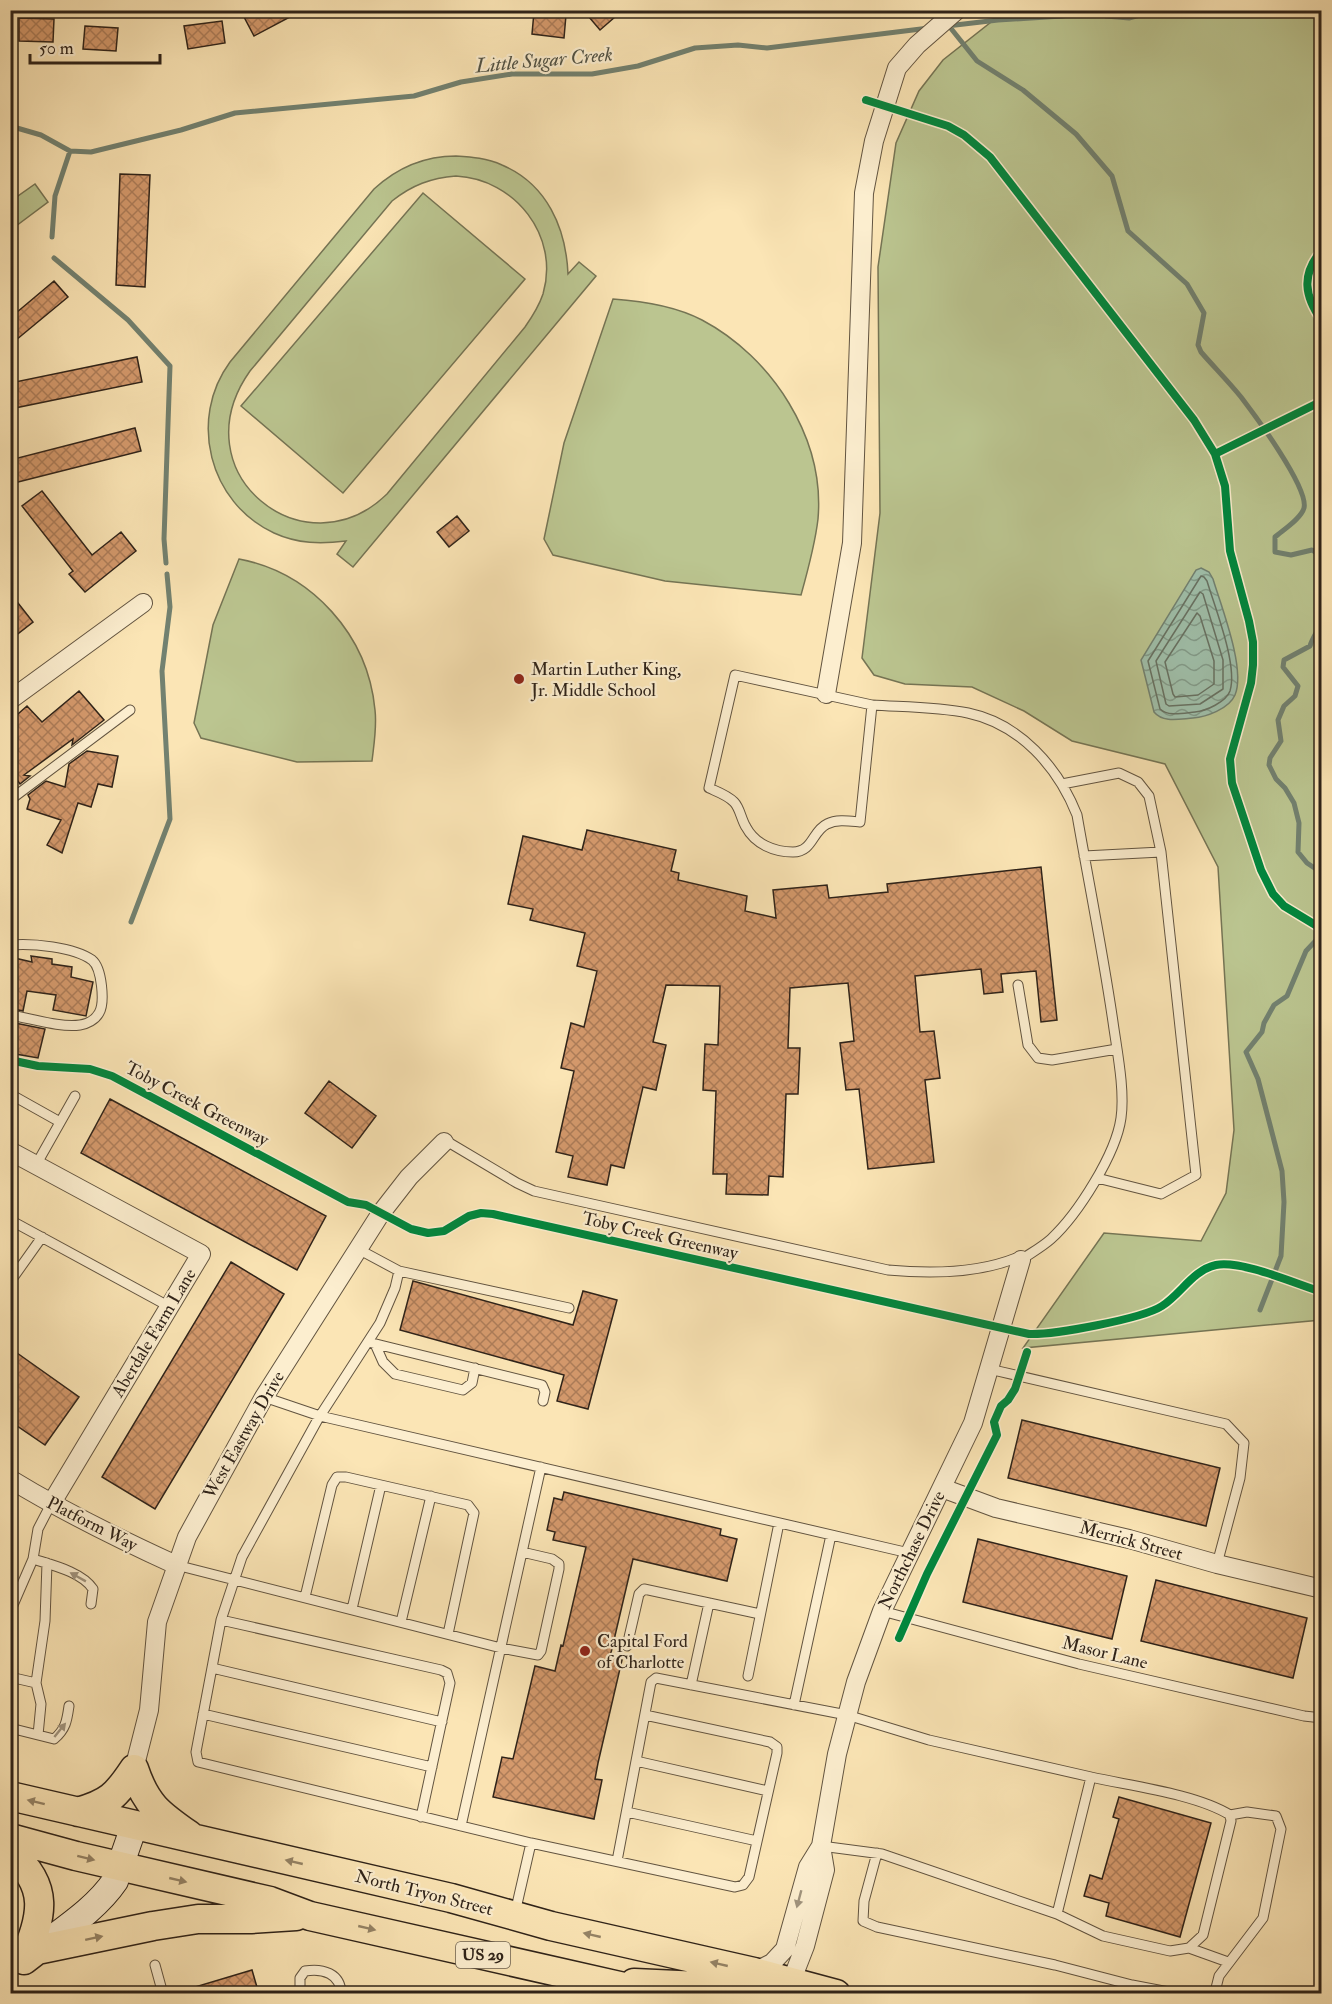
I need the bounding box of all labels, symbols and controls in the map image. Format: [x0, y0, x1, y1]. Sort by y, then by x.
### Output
scale bar [30, 27, 160, 65]
text: 50 m [39, 37, 74, 60]
water label: Little Sugar Creek [473, 42, 614, 79]
place label: Martin Luther King, Jr. Middle School [530, 658, 681, 702]
marker: Martin Luther King, Jr. Middle School [512, 672, 526, 686]
street label: Toby Creek Greenway [121, 1056, 274, 1152]
street label: Toby Creek Greenway [580, 1207, 741, 1265]
street label: Aberdale Farm Lane [106, 1264, 202, 1403]
street label: West Eastway Drive [198, 1367, 290, 1504]
street label: Northchase Drive [873, 1486, 951, 1613]
street label: Platform Way [43, 1491, 142, 1557]
street label: Merrick Street [1077, 1516, 1185, 1566]
one-way arrow [69, 1572, 86, 1582]
place label: Capital Ford of Charlotte [597, 1630, 688, 1674]
street label: Masor Lane [1060, 1631, 1151, 1675]
marker: Capital Ford of Charlotte [578, 1644, 592, 1658]
one-way arrow [54, 1722, 67, 1738]
one-way arrow [27, 1797, 46, 1807]
one-way arrow [77, 1853, 95, 1863]
one-way arrow [285, 1857, 303, 1867]
street label: North Tryon Street [353, 1865, 495, 1921]
one-way arrow [168, 1875, 187, 1885]
one-way arrow [794, 1890, 804, 1909]
one-way arrow [358, 1924, 377, 1934]
one-way arrow [583, 1930, 602, 1940]
one-way arrow [85, 1933, 104, 1942]
road number: US 29 [456, 1942, 510, 1968]
one-way arrow [709, 1959, 728, 1968]

